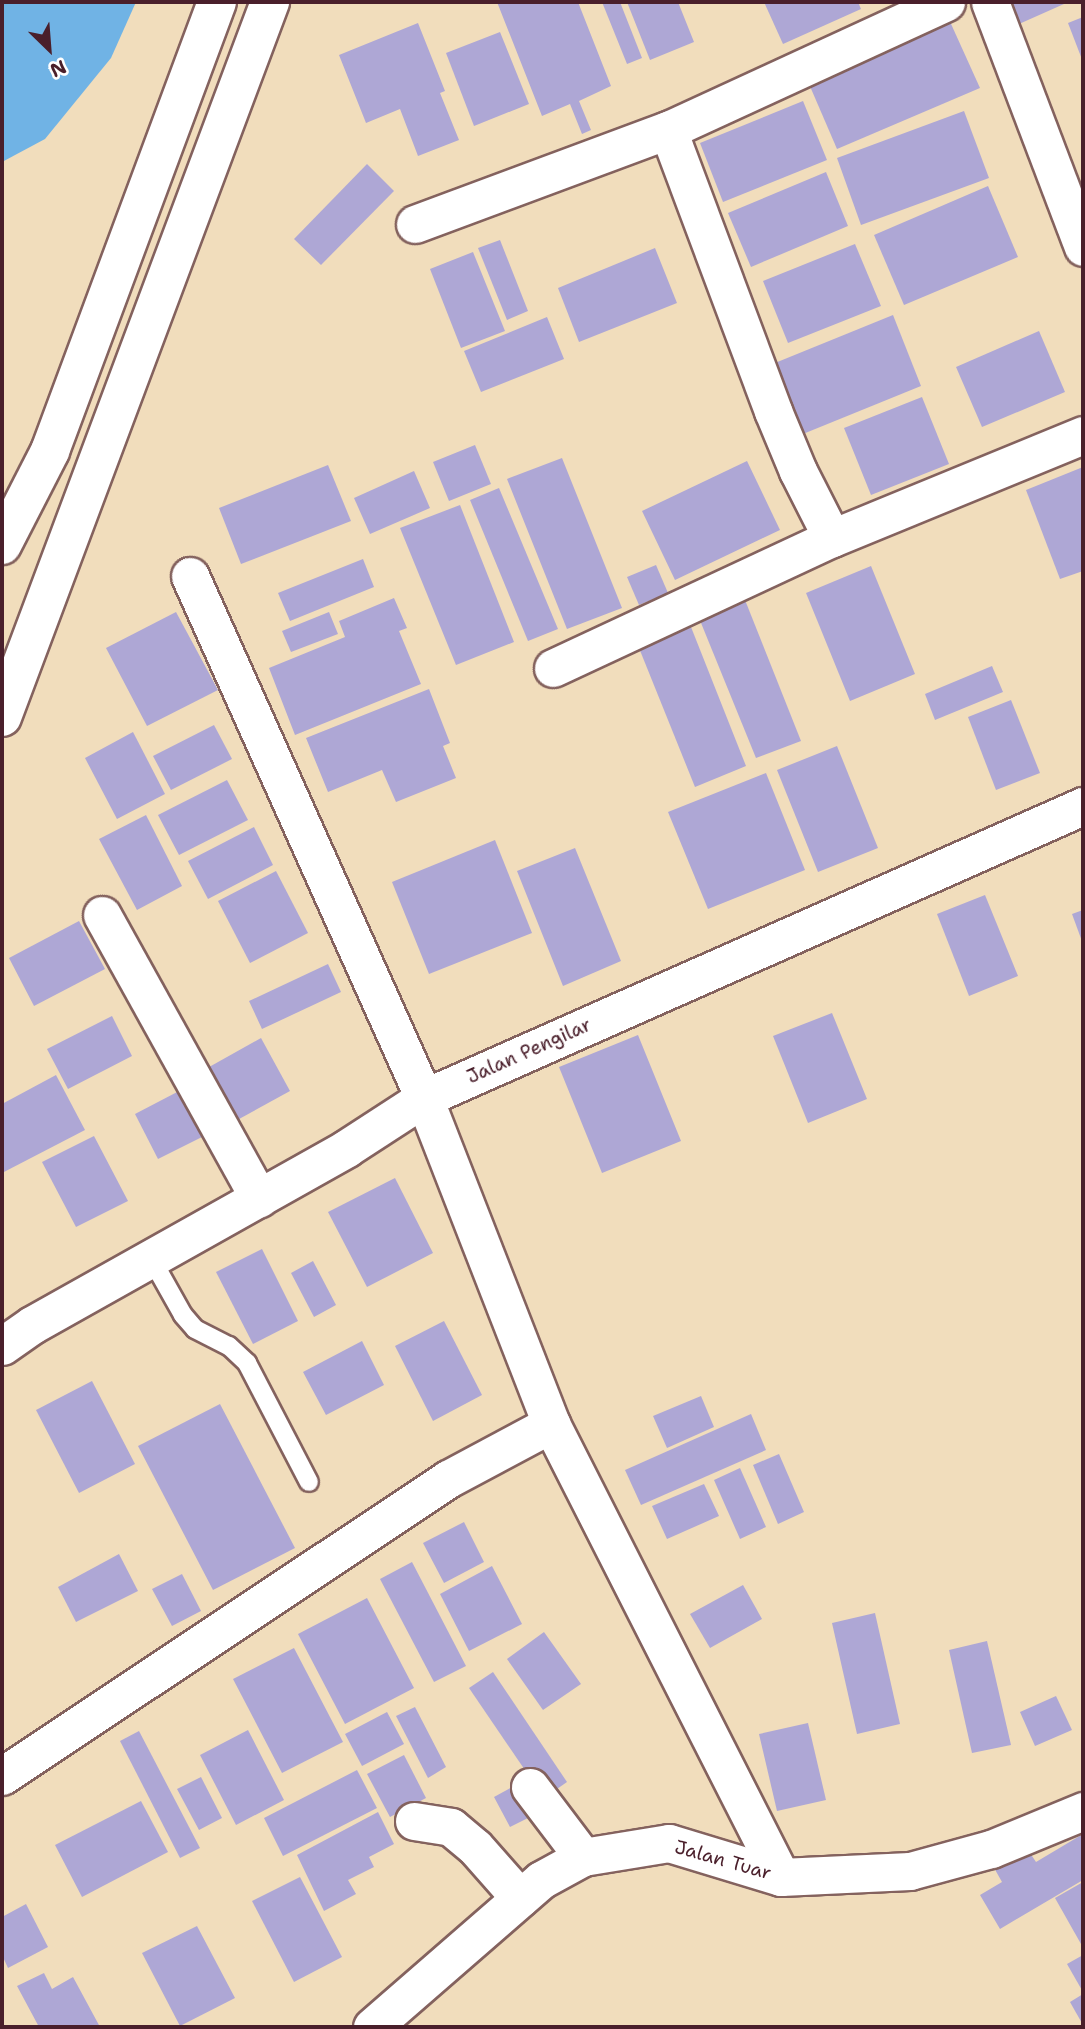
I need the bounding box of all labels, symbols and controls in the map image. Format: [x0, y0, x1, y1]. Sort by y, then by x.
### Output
north arrow [14, 14, 84, 84]
text: N [46, 54, 70, 83]
street label: Jalan Pengilar [463, 1013, 595, 1089]
street label: Jalan Tuar [672, 1835, 774, 1885]

